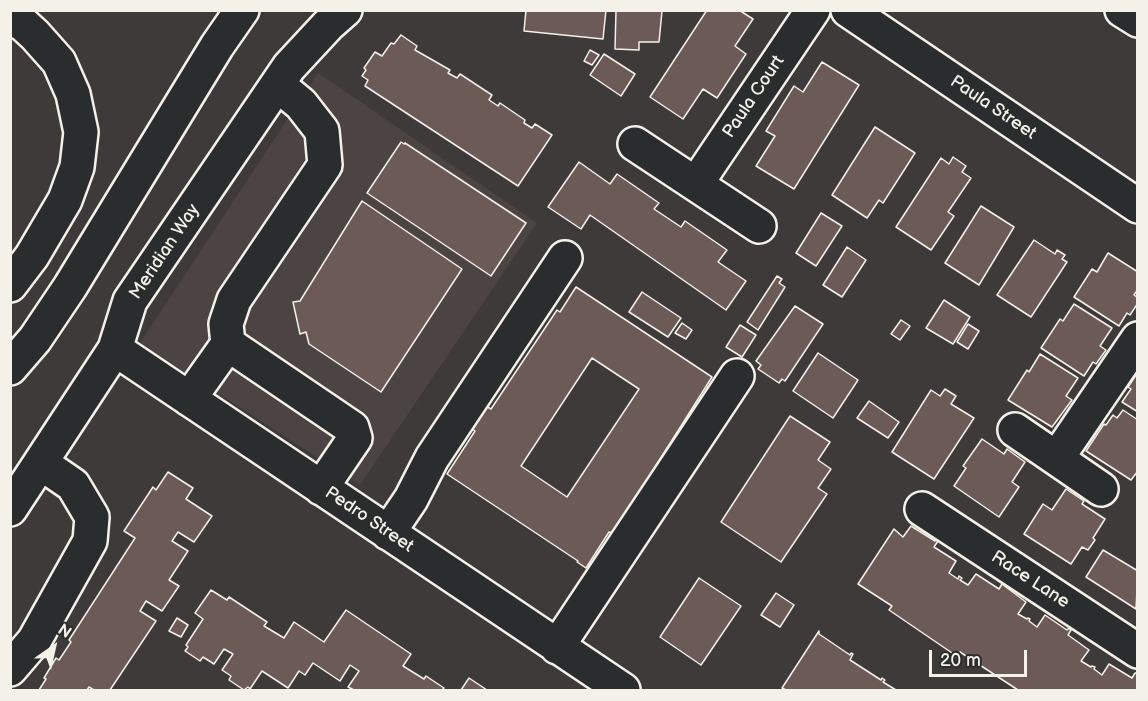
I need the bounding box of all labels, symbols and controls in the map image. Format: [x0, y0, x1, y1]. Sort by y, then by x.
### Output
street label: Paula Court [719, 52, 789, 142]
street label: Paula Street [946, 71, 1040, 145]
street label: Meridian Way [125, 200, 205, 304]
street label: Pedro Street [321, 482, 417, 558]
street label: Race Lane [987, 547, 1073, 613]
north arrow [24, 617, 84, 677]
text: N [54, 620, 75, 643]
scale bar [932, 638, 1030, 676]
text: 20 m [940, 650, 981, 671]

